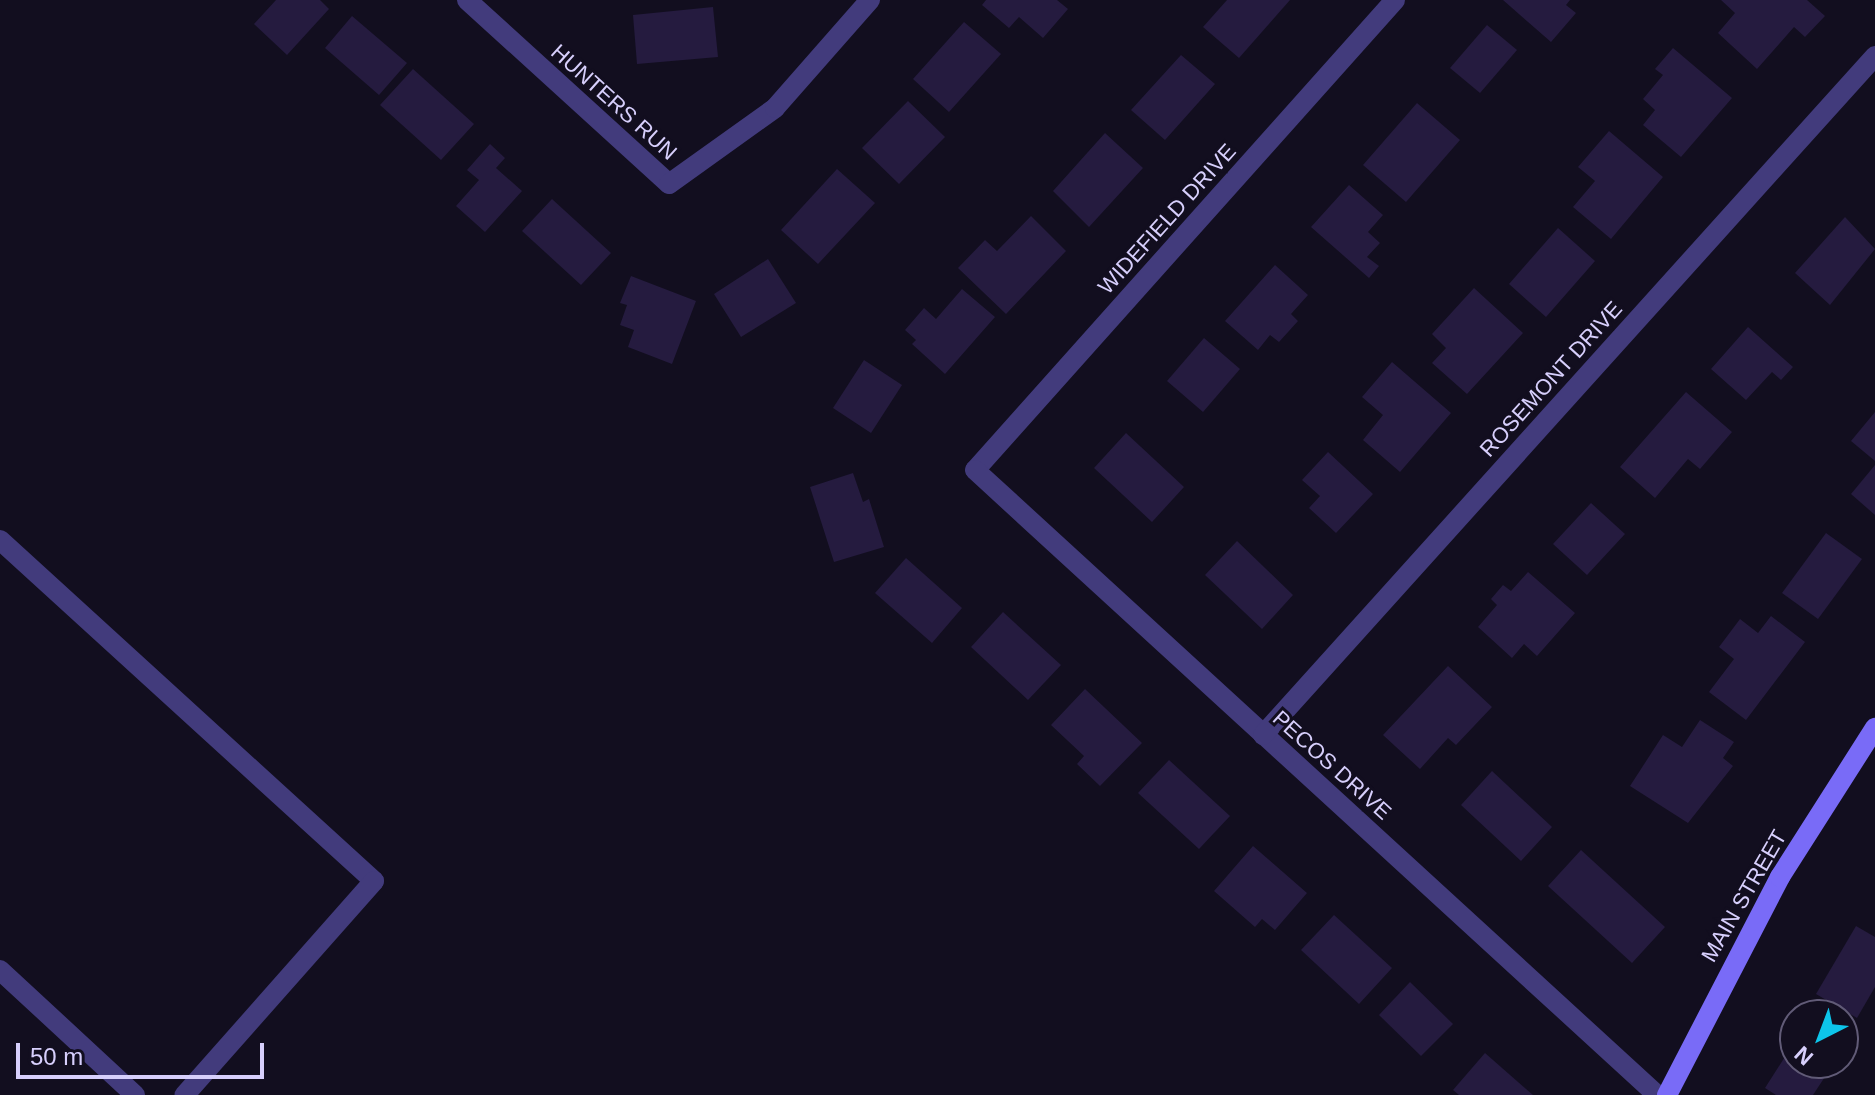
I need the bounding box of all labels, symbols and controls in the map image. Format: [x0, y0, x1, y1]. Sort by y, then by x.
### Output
street label: HUNTERS RUN [546, 39, 682, 165]
street label: WIDEFIELD DRIVE [1093, 138, 1241, 300]
street label: ROSEMONT DRIVE [1474, 296, 1628, 462]
street label: PECOS DRIVE [1267, 705, 1397, 825]
street label: MAIN STREET [1696, 825, 1792, 967]
north arrow [1779, 999, 1859, 1079]
scale bar [20, 1027, 268, 1077]
text: N [1790, 1041, 1818, 1070]
text: 50 m [30, 1043, 83, 1070]

